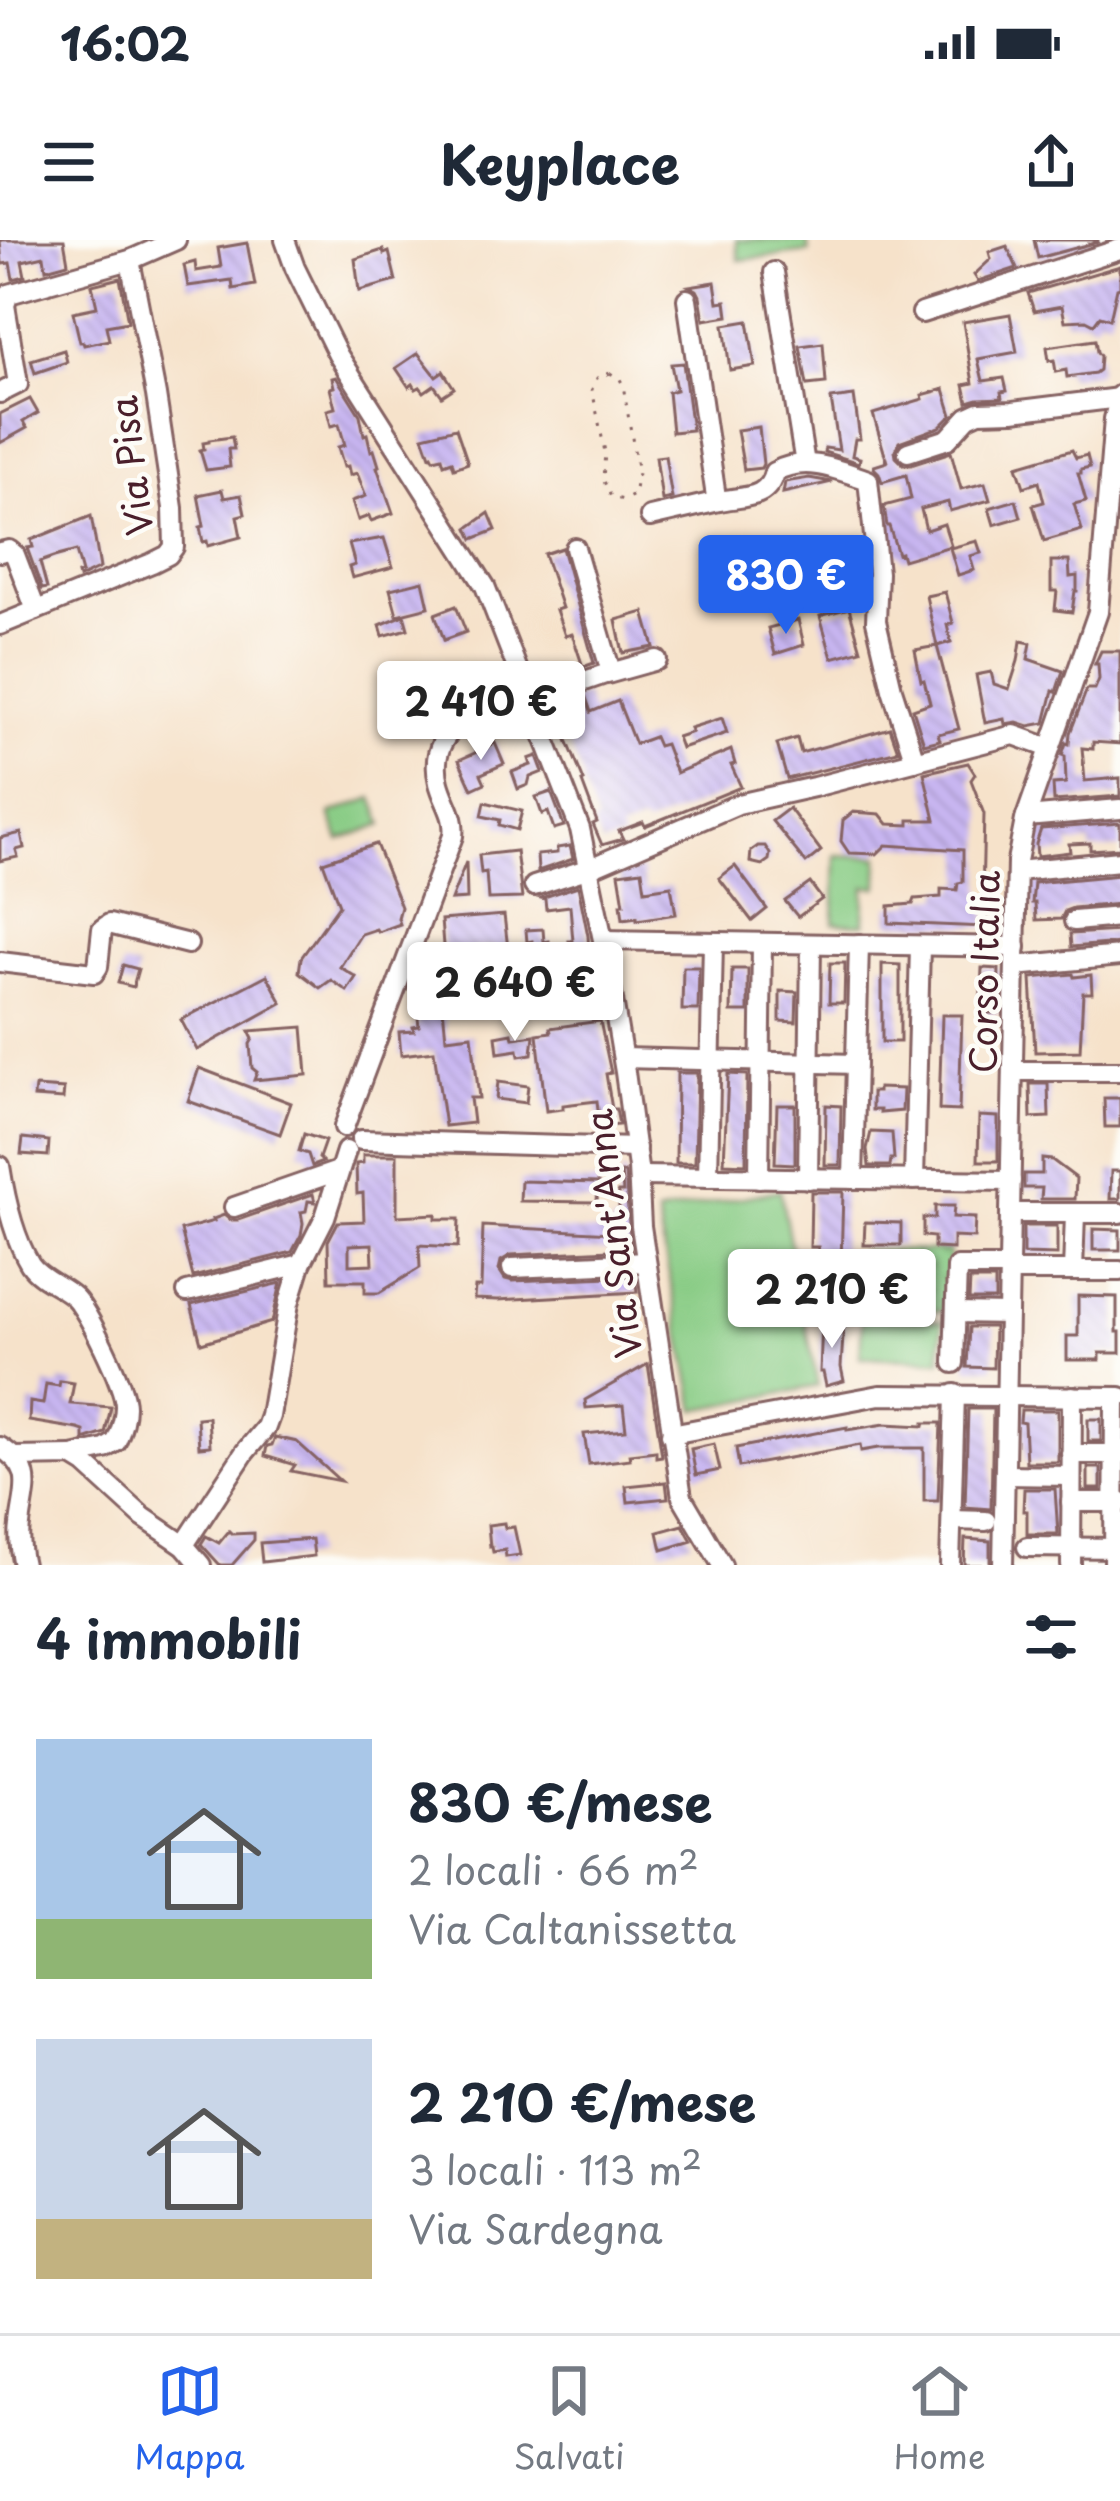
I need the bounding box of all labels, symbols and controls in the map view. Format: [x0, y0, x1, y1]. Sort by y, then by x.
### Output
text: 16:02 [60, 8, 190, 76]
text: Keyplace [440, 122, 680, 203]
icon: menu [36, 129, 102, 195]
icon: share [1018, 129, 1084, 195]
street label: Via Pisa [95, 393, 165, 539]
pin: 830 € [702, 535, 870, 637]
text: 830 € [726, 544, 846, 603]
pin: 2 410 € [370, 661, 592, 763]
text: 2 410 € [404, 670, 558, 729]
street label: Corso Italia [954, 870, 1012, 1074]
pin: 2 640 € [404, 942, 626, 1044]
text: 2 640 € [434, 951, 596, 1010]
street label: Via Sant'Anna [570, 1106, 654, 1361]
pin: 2 210 € [721, 1249, 943, 1351]
text: 2 210 € [755, 1258, 909, 1317]
text: 4 immobili [36, 1599, 301, 1676]
icon: filters [1018, 1604, 1084, 1670]
text: 830 €/mese [408, 1762, 713, 1839]
icon: home [132, 1787, 276, 1931]
text: 2 locali · 66 m² [408, 1839, 699, 1898]
text: Via Caltanissetta [408, 1898, 736, 1957]
text: 2 210 €/mese [408, 2062, 756, 2139]
icon: home [132, 2087, 276, 2231]
text: 3 locali · 113 m² [408, 2139, 702, 2198]
text: Via Sardegna [408, 2198, 662, 2257]
tab: Mappa [135, 2358, 244, 2480]
tab: Salvati [514, 2358, 625, 2480]
tab: Home [894, 2358, 985, 2480]

